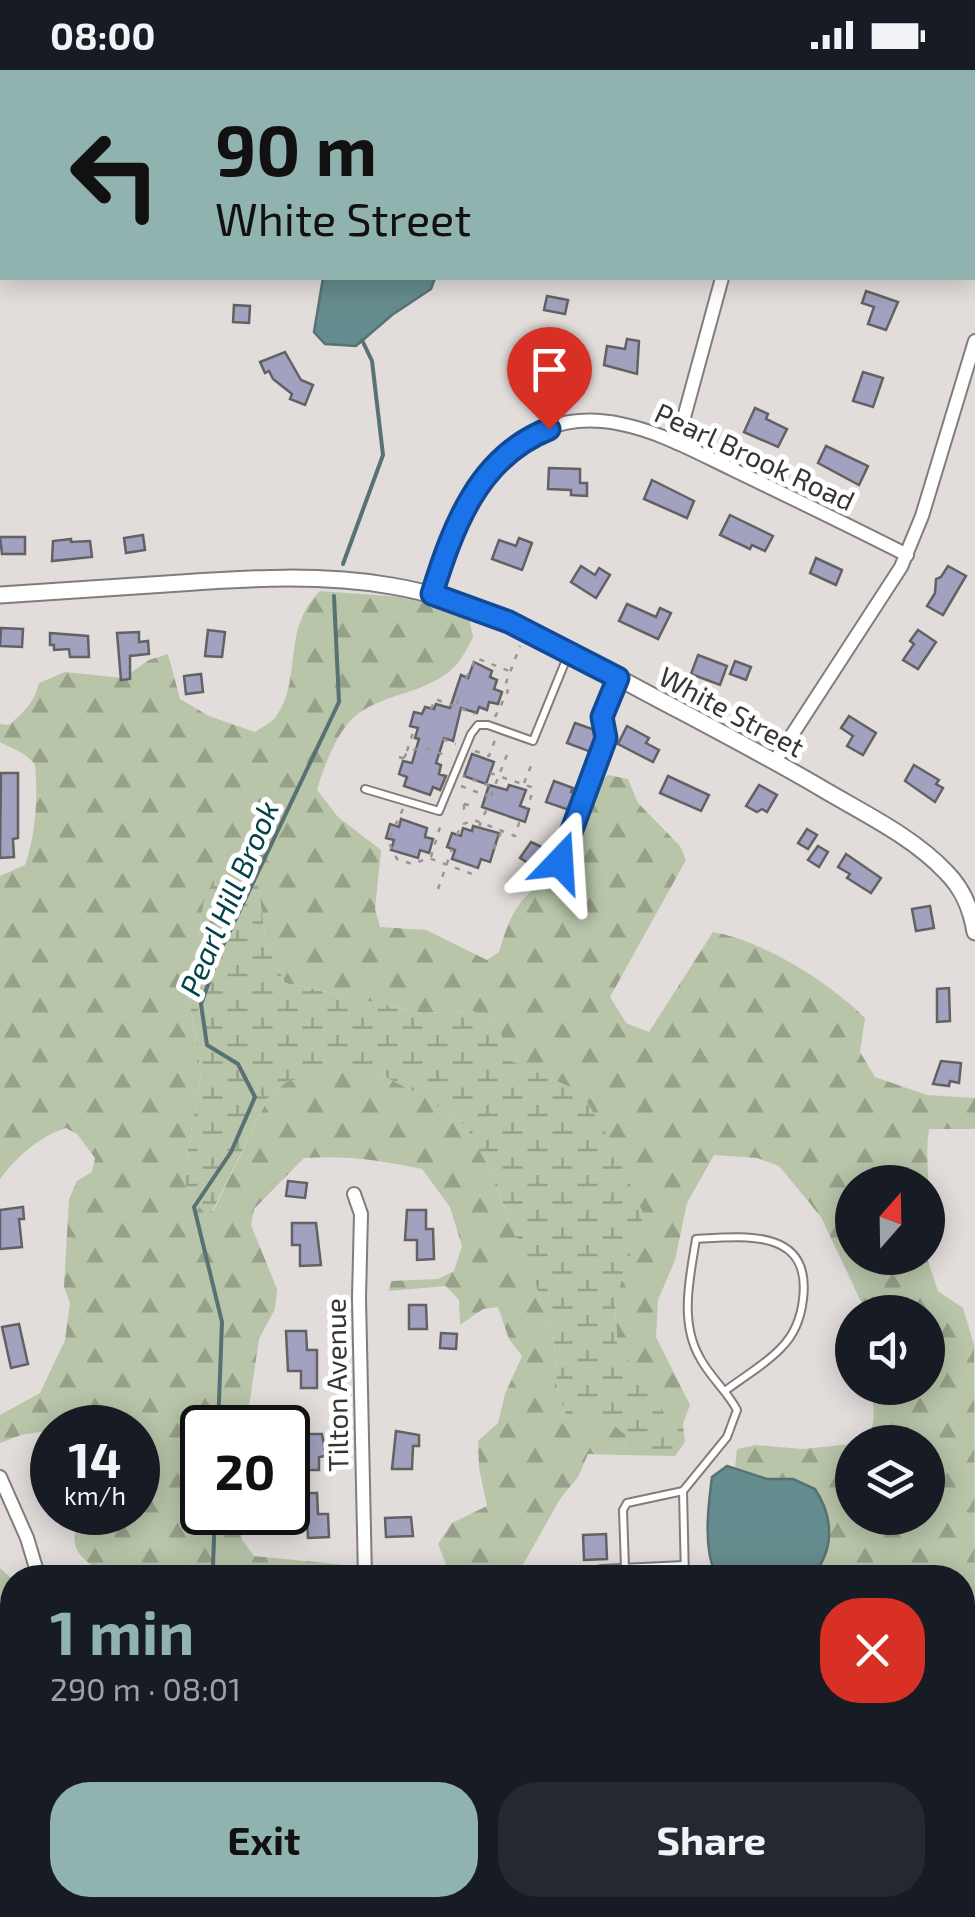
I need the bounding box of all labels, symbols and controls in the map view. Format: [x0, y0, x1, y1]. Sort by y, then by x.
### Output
text: 08:00 [50, 12, 155, 58]
text: 90 m [215, 106, 377, 190]
icon: left [50, 110, 180, 240]
text: White Street [215, 191, 471, 245]
pin [507, 327, 592, 430]
icon: arrive [522, 342, 577, 397]
street label: Pearl Brook Road [650, 395, 860, 517]
street label: White Street [654, 659, 810, 763]
water label: Pearl Hill Brook [171, 795, 285, 1001]
position arrow [508, 810, 612, 914]
north arrow [835, 1165, 945, 1275]
map controls [835, 1165, 945, 1535]
button: sound [835, 1295, 945, 1405]
street label: Tilton Avenue [317, 1298, 355, 1472]
speed limit sign: 20 [180, 1405, 310, 1535]
button: layers [835, 1425, 945, 1535]
text: 14 [68, 1428, 122, 1488]
text: km/h [64, 1480, 126, 1510]
text: 1 min [50, 1595, 194, 1667]
button: close [820, 1598, 925, 1703]
text: 290 m · 08:01 [50, 1669, 241, 1707]
button: Exit [50, 1782, 478, 1897]
button: Share [498, 1782, 925, 1897]

